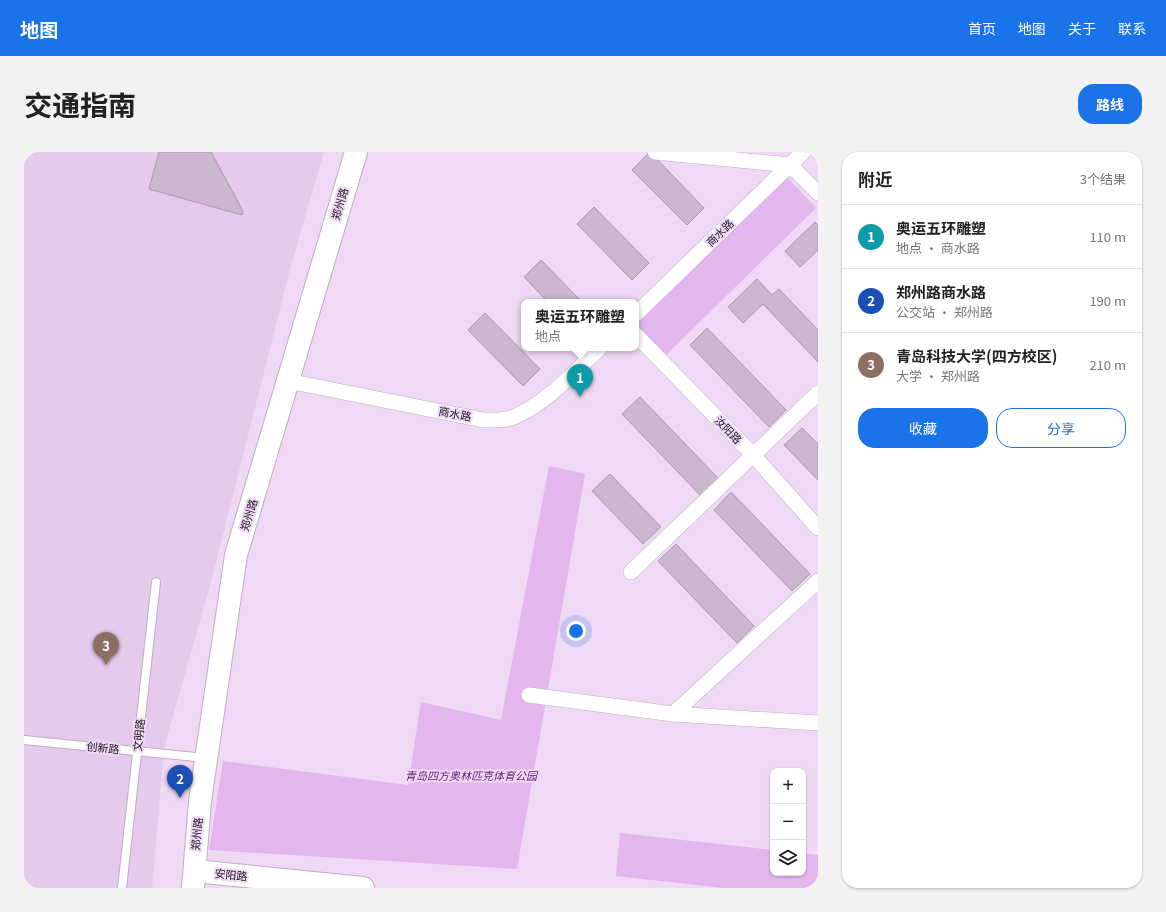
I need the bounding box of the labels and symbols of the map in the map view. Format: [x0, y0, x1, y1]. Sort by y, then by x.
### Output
street label: 郑州路 [327, 186, 351, 222]
street label: 商水路 [702, 215, 737, 249]
pin: 1 [567, 364, 593, 397]
street label: 商水路 [437, 402, 473, 424]
street label: 汝阳路 [712, 412, 746, 447]
street label: 郑州路 [236, 497, 261, 533]
your location [566, 621, 586, 641]
pin: 3 [93, 632, 119, 665]
street label: 文明路 [128, 718, 148, 752]
street label: 创新路 [86, 737, 120, 757]
pin: 2 [167, 765, 193, 798]
park label: 青岛四方奥林匹克体育公园 [405, 767, 539, 783]
street label: 郑州路 [187, 817, 205, 851]
street label: 安阳路 [214, 864, 248, 884]

